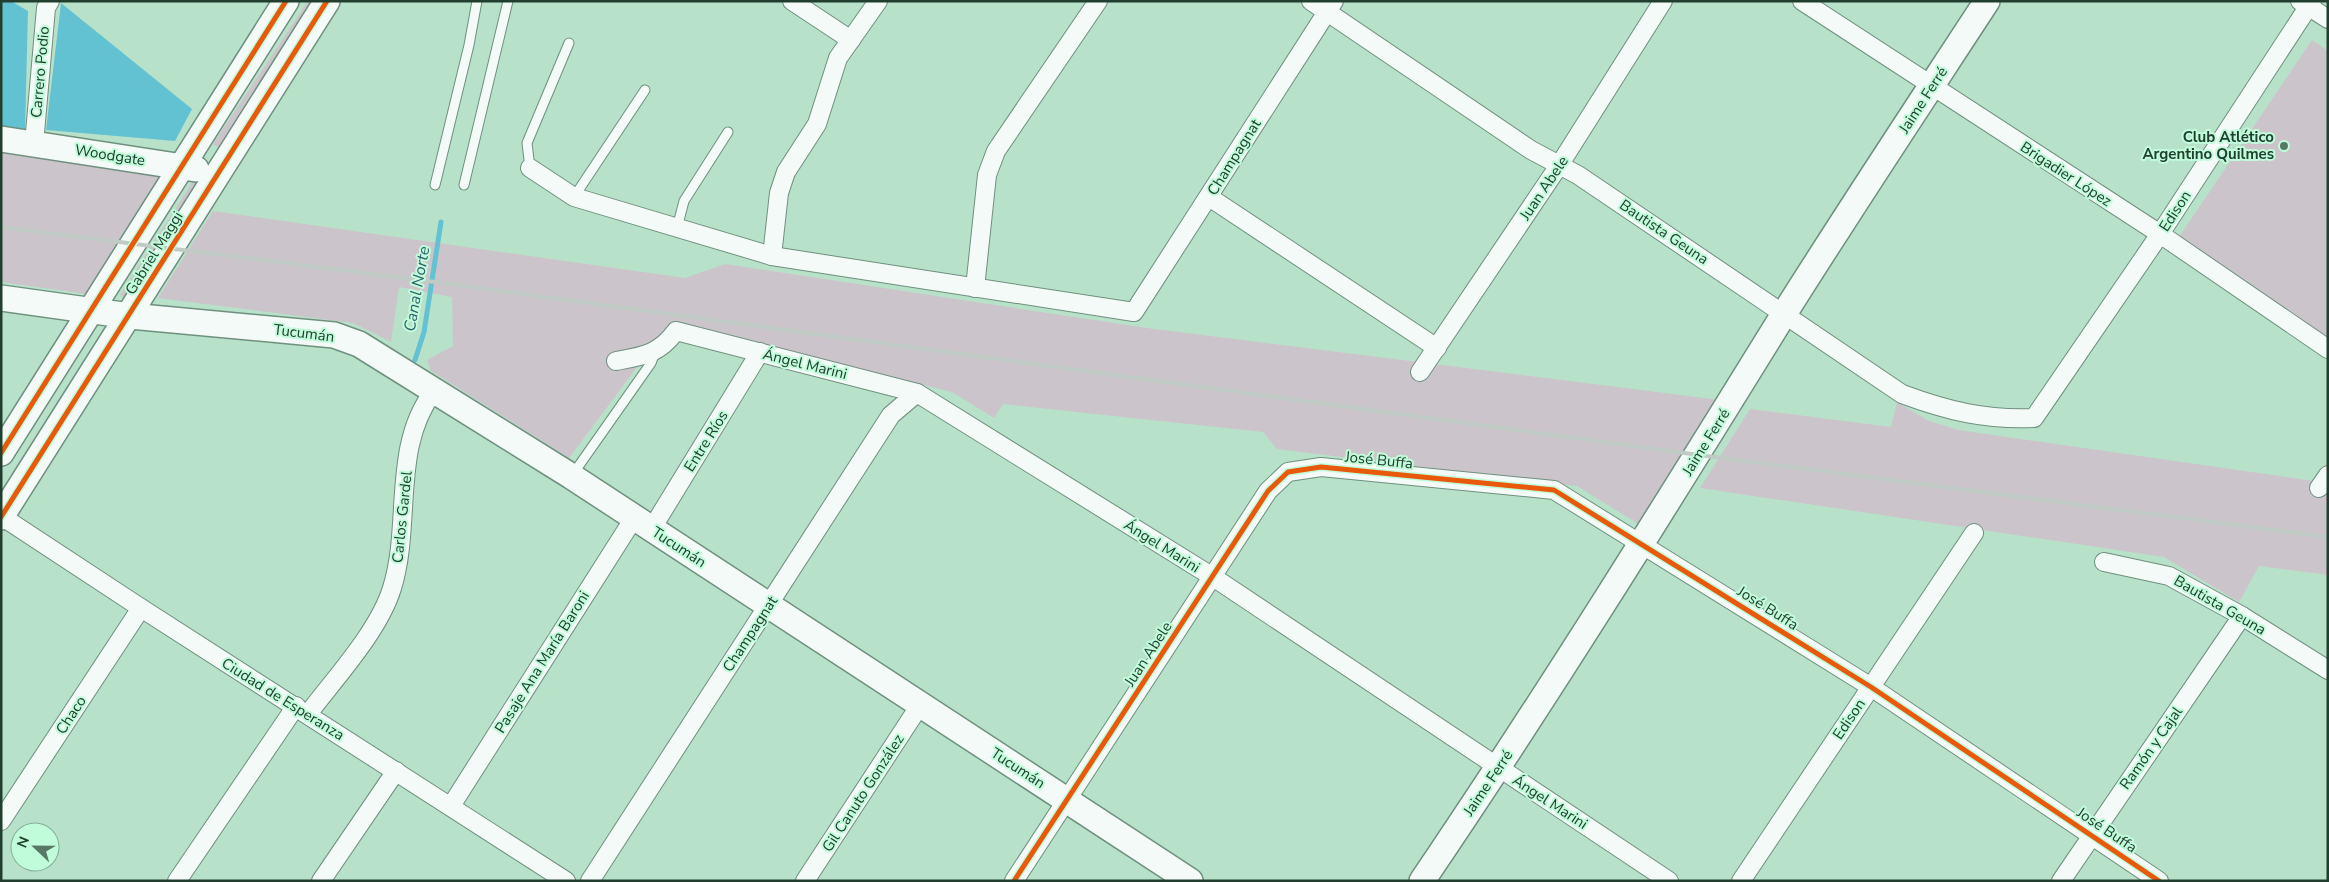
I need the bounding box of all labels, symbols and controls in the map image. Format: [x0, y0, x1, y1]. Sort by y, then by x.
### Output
street label: Carrero Podio [26, 25, 54, 119]
street label: Jaime Ferré [1894, 63, 1952, 138]
street label: Champagnat [1203, 114, 1266, 199]
place label: Club Atlético Argentino Quilmes [2142, 127, 2274, 164]
street label: Brigadier López [2016, 137, 2116, 211]
street label: Woodgate [73, 140, 147, 170]
marker: Club Atlético Argentino Quilmes [2278, 140, 2290, 152]
street label: Juan Abele [1515, 152, 1573, 225]
street label: Edison [2154, 187, 2196, 235]
street label: Bautista Geuna [1616, 195, 1712, 269]
street label: Gabriel Maggi [120, 208, 188, 298]
water label: Canal Norte [399, 244, 435, 333]
street label: Tucumán [272, 319, 336, 347]
street label: Ángel Marini [761, 344, 849, 384]
street label: Jaime Ferré [1677, 405, 1734, 480]
street label: Entre Ríos [679, 407, 733, 475]
street label: José Buffa [1343, 446, 1414, 474]
street label: Carlos Gardel [387, 470, 417, 564]
street label: Ángel Marini [1120, 515, 1204, 577]
street label: Tucumán [648, 522, 710, 572]
street label: Bautista Geuna [2170, 571, 2270, 639]
street label: José Buffa [1733, 581, 1802, 635]
street label: Pasaje Ana María Baroni [490, 587, 594, 737]
street label: Champagnat [718, 592, 782, 676]
street label: Juan Abele [1119, 618, 1176, 691]
street label: Ciudad de Esperanza [218, 653, 348, 745]
street label: Chaco [51, 692, 91, 738]
street label: Edison [1828, 695, 1870, 743]
street label: Ramón y Cajal [2115, 702, 2187, 793]
street label: Gil Canuto González [817, 730, 909, 856]
street label: Tucumán [987, 743, 1049, 793]
street label: Jaime Ferré [1458, 746, 1517, 821]
street label: Ángel Marini [1508, 770, 1592, 834]
street label: José Buffa [2072, 802, 2141, 857]
north arrow [10, 822, 60, 872]
text: N [13, 834, 34, 851]

